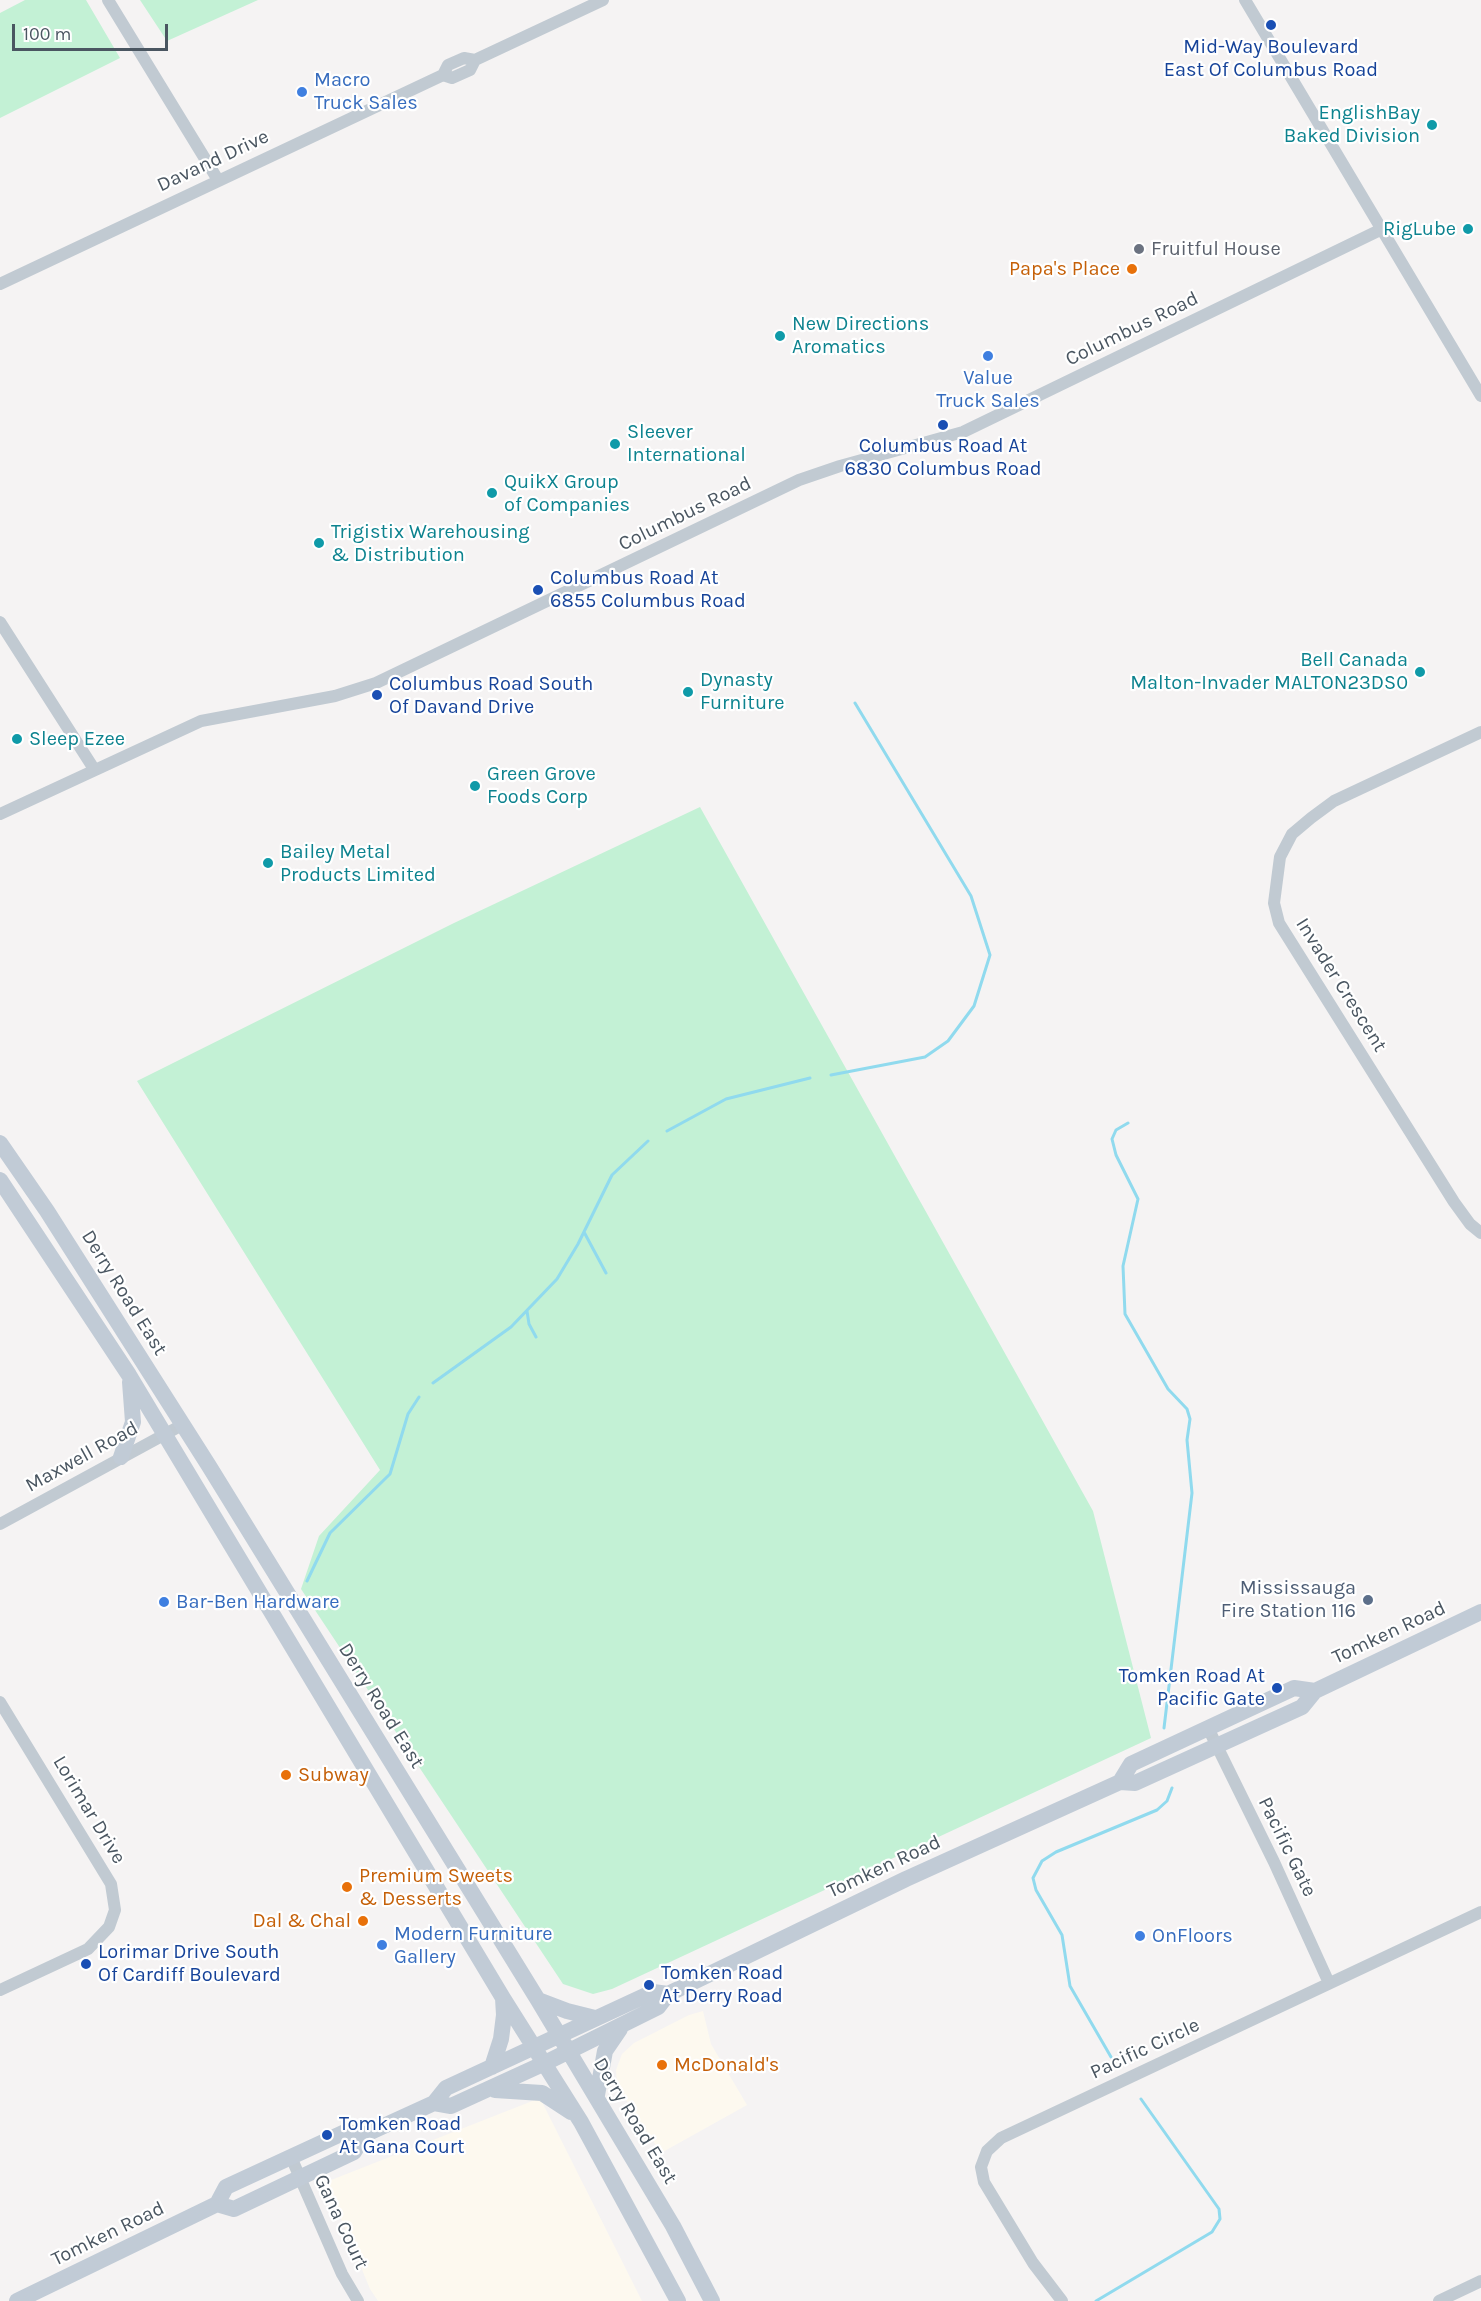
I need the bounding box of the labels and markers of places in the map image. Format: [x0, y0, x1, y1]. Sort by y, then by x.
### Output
marker: Mid-Way Boulevard East Of Columbus Road [1264, 18, 1278, 32]
place label: Mid-Way Boulevard East Of Columbus Road [1164, 35, 1378, 82]
place label: Macro Truck Sales [314, 68, 418, 115]
marker: Macro Truck Sales [295, 85, 309, 99]
place label: EnglishBay Baked Division [1284, 101, 1420, 148]
marker: EnglishBay Baked Division [1425, 118, 1439, 132]
place label: RigLube [1383, 217, 1456, 241]
marker: RigLube [1461, 222, 1475, 236]
place label: Fruitful House [1151, 237, 1281, 261]
marker: Fruitful House [1132, 242, 1146, 256]
place label: Papa's Place [1009, 257, 1120, 281]
marker: Papa's Place [1125, 262, 1139, 276]
place label: New Directions Aromatics [792, 312, 929, 359]
marker: New Directions Aromatics [773, 329, 787, 343]
marker: Value Truck Sales [981, 349, 995, 363]
place label: Value Truck Sales [936, 366, 1040, 413]
marker: Columbus Road At 6830 Columbus Road [936, 418, 950, 432]
place label: Sleever International [627, 420, 746, 467]
place label: Columbus Road At 6830 Columbus Road [844, 434, 1042, 481]
marker: Sleever International [608, 437, 622, 451]
place label: QuikX Group of Companies [504, 470, 630, 517]
marker: QuikX Group of Companies [485, 486, 499, 500]
place label: Trigistix Warehousing & Distribution [331, 520, 530, 567]
marker: Trigistix Warehousing & Distribution [312, 536, 326, 550]
place label: Columbus Road At 6855 Columbus Road [550, 566, 746, 613]
marker: Columbus Road At 6855 Columbus Road [531, 583, 545, 597]
place label: Bell Canada Malton-Invader MALTON23DS0 [1130, 648, 1408, 695]
marker: Bell Canada Malton-Invader MALTON23DS0 [1413, 665, 1427, 679]
place label: Dynasty Furniture [700, 668, 784, 715]
place label: Columbus Road South Of Davand Drive [389, 672, 593, 719]
marker: Dynasty Furniture [681, 685, 695, 699]
marker: Columbus Road South Of Davand Drive [370, 688, 384, 702]
place label: Sleep Ezee [29, 727, 125, 751]
marker: Sleep Ezee [10, 732, 24, 746]
place label: Green Grove Foods Corp [487, 762, 596, 809]
marker: Green Grove Foods Corp [468, 779, 482, 793]
place label: Bailey Metal Products Limited [280, 840, 436, 887]
marker: Bailey Metal Products Limited [261, 856, 275, 870]
place label: Mississauga Fire Station 116 [1221, 1576, 1356, 1623]
place label: Bar-Ben Hardware [176, 1590, 340, 1614]
marker: Mississauga Fire Station 116 [1361, 1593, 1375, 1607]
marker: Bar-Ben Hardware [157, 1595, 171, 1609]
place label: Tomken Road At Pacific Gate [1119, 1664, 1265, 1711]
marker: Tomken Road At Pacific Gate [1270, 1681, 1284, 1695]
place label: Subway [298, 1763, 369, 1787]
marker: Subway [279, 1768, 293, 1782]
place label: Premium Sweets & Desserts [359, 1864, 513, 1911]
marker: Premium Sweets & Desserts [340, 1880, 354, 1894]
place label: Dal & Chal [252, 1909, 351, 1933]
marker: Dal & Chal [356, 1914, 370, 1928]
place label: Modern Furniture Gallery [394, 1922, 553, 1969]
place label: OnFloors [1152, 1924, 1233, 1948]
marker: OnFloors [1133, 1929, 1147, 1943]
marker: Modern Furniture Gallery [375, 1938, 389, 1952]
place label: Lorimar Drive South Of Cardiff Boulevard [98, 1940, 281, 1987]
marker: Lorimar Drive South Of Cardiff Boulevard [79, 1957, 93, 1971]
place label: Tomken Road At Derry Road [661, 1961, 783, 2008]
marker: Tomken Road At Derry Road [642, 1978, 656, 1992]
place label: McDonald's [674, 2053, 779, 2077]
marker: McDonald's [655, 2058, 669, 2072]
place label: Tomken Road At Gana Court [339, 2112, 465, 2159]
marker: Tomken Road At Gana Court [320, 2128, 334, 2142]

